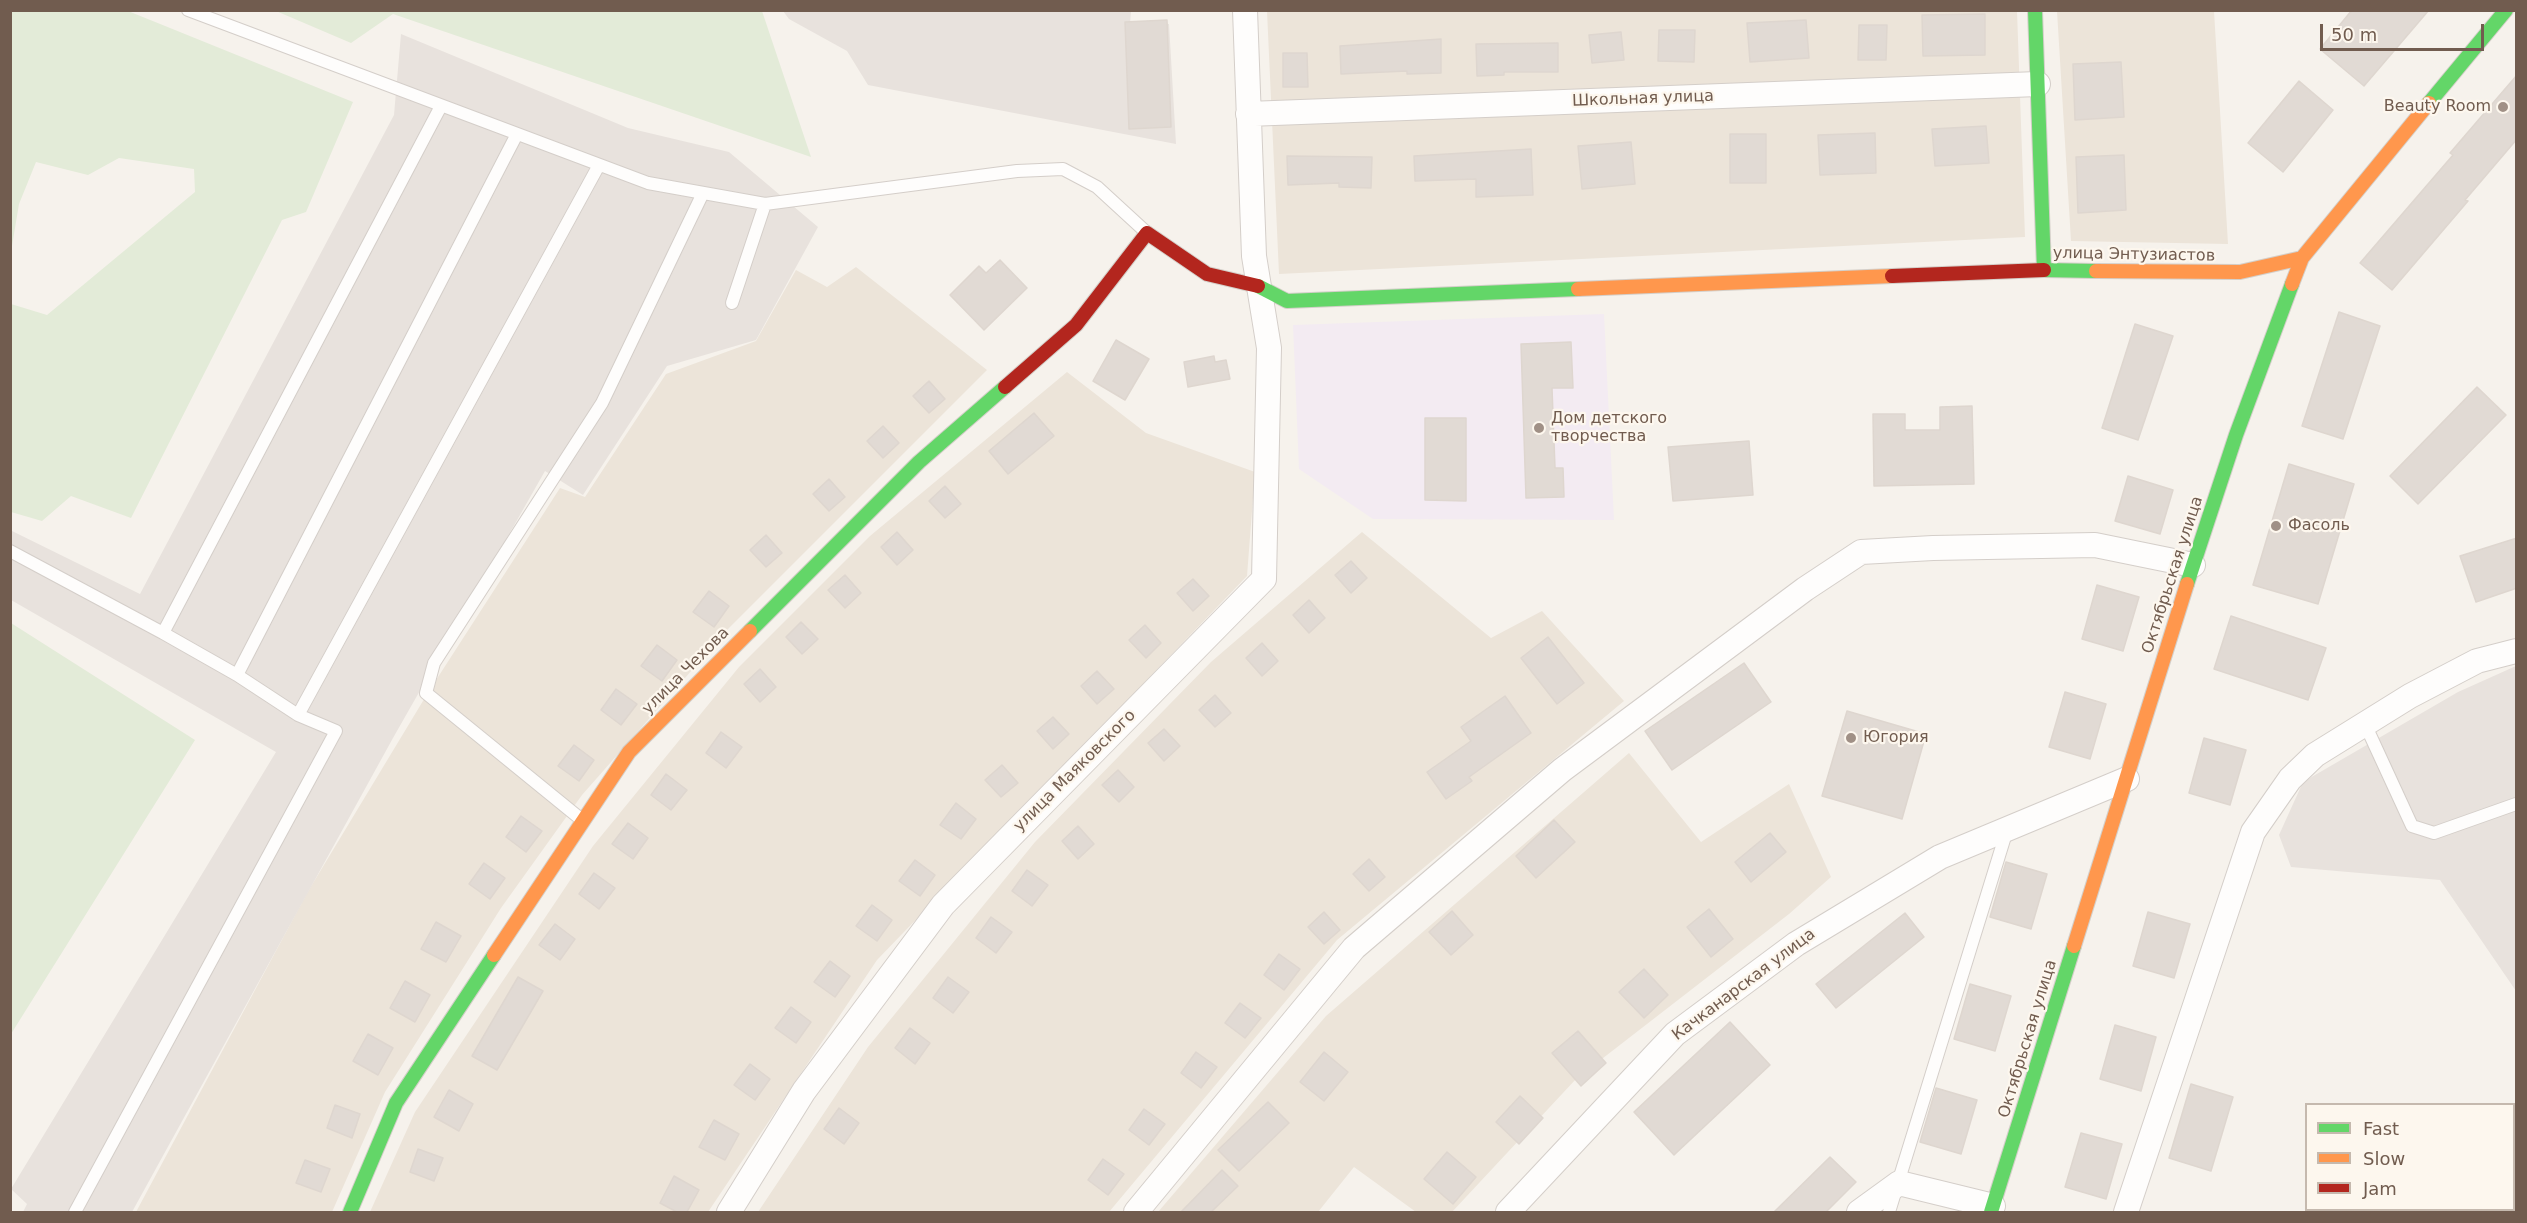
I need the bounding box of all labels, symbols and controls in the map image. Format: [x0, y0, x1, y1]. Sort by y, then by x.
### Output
scale bar [2323, 12, 2486, 50]
text: 50 m [2331, 24, 2377, 45]
street label: Школьная улица [1572, 87, 1714, 111]
place label: Beauty Room [2384, 97, 2491, 117]
marker: Beauty Room [2496, 100, 2510, 114]
street label: улица Энтузиастов [2053, 244, 2215, 266]
place label: Дом детского творчества [1551, 409, 1667, 447]
marker: Дом детского творчества [1532, 421, 1546, 435]
street label: Октябрьская улица [2138, 494, 2208, 656]
place label: Фасоль [2288, 516, 2350, 536]
marker: Фасоль [2269, 519, 2283, 533]
street label: улица Чехова [638, 623, 734, 719]
street label: улица Маяковского [1010, 706, 1140, 836]
place label: Югория [1863, 728, 1929, 748]
marker: Югория [1844, 731, 1858, 745]
street label: Качканарская улица [1669, 925, 1819, 1045]
street label: Октябрьская улица [1995, 958, 2061, 1120]
legend [2305, 1103, 2515, 1211]
text: Fast [2363, 1118, 2399, 1139]
text: Slow [2363, 1148, 2405, 1169]
text: Jam [2363, 1178, 2397, 1199]

